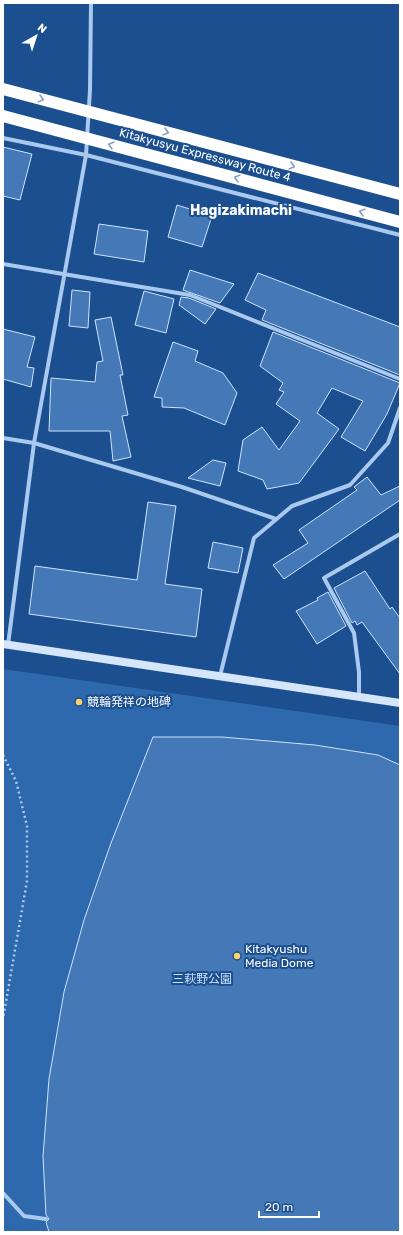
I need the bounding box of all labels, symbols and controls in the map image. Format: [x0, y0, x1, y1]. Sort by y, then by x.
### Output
north arrow [16, 16, 56, 56]
text: N [35, 21, 49, 36]
one-way arrow [37, 94, 44, 103]
street label: Kitakyusyu Expressway Route 4 [118, 125, 293, 185]
one-way arrow [163, 128, 170, 136]
one-way arrow [108, 141, 115, 150]
one-way arrow [288, 161, 295, 170]
one-way arrow [233, 174, 240, 183]
district label: Hagizakimachi [190, 202, 292, 219]
one-way arrow [359, 208, 366, 217]
place label: 競輪発祥の地碑 [87, 695, 171, 709]
marker: 競輪発祥の地碑 [74, 697, 84, 707]
place label: Kitakyushu Media Dome [245, 942, 314, 970]
marker: Kitakyushu Media Dome [232, 951, 242, 961]
park label: 三萩野公園 [172, 972, 232, 986]
scale bar [259, 1193, 319, 1219]
text: 20 m [265, 1200, 293, 1214]

